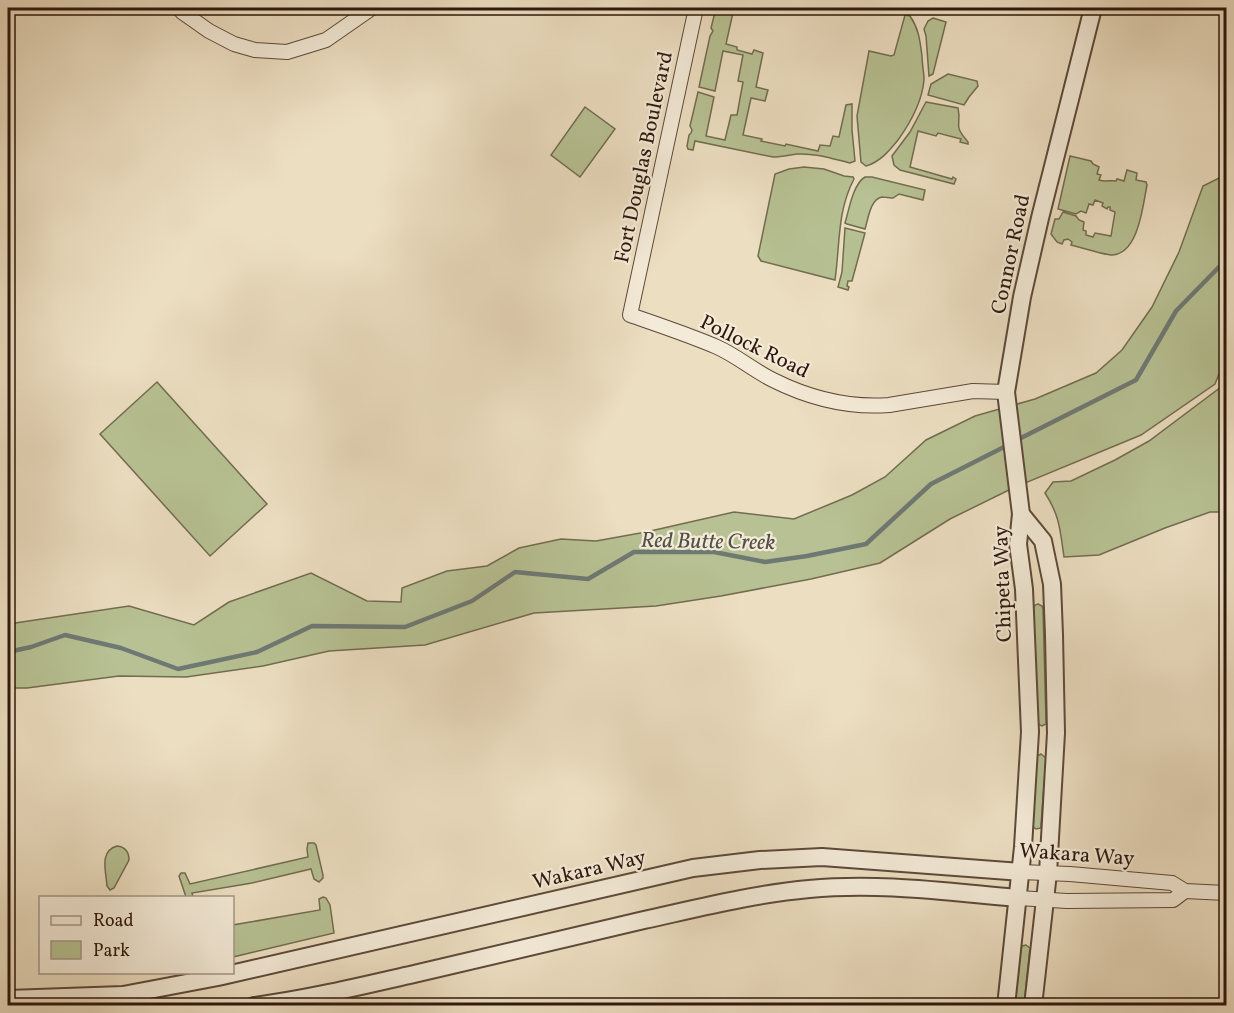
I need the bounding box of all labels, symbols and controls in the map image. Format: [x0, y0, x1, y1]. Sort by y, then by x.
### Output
street label: Fort Douglas Boulevard [608, 49, 681, 266]
street label: Connor Road [985, 192, 1038, 317]
street label: Pollock Road [695, 308, 814, 386]
street label: Chipeta Way [987, 524, 1020, 643]
water label: Red Butte Creek [640, 526, 776, 559]
street label: Wakara Way [1018, 837, 1136, 874]
street label: Wakara Way [530, 843, 650, 898]
legend [39, 896, 234, 974]
text: Road [93, 909, 134, 934]
text: Park [93, 939, 130, 964]

